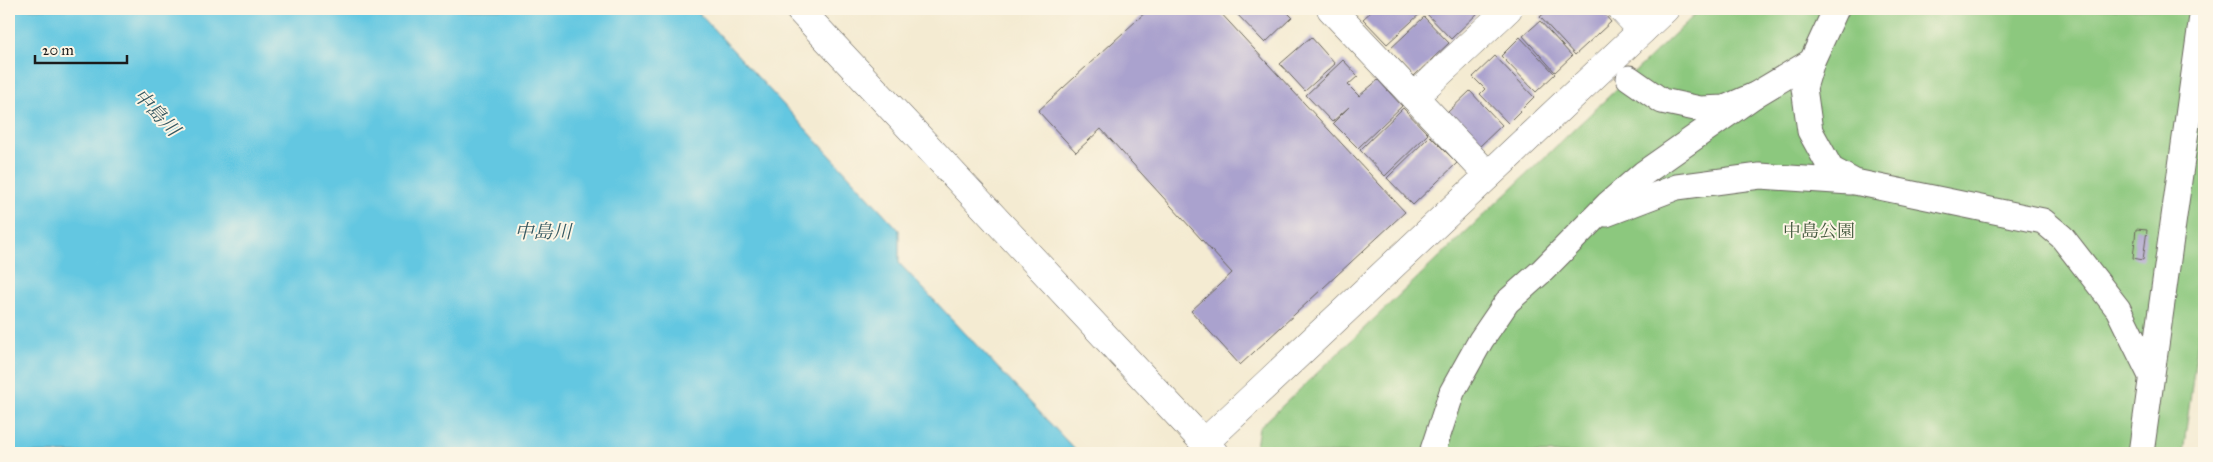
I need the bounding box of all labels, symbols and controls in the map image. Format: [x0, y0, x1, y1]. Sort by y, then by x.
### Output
scale bar [35, 32, 128, 64]
text: 20 m [42, 41, 74, 59]
water label: 中島川 [129, 84, 186, 142]
water label: 中島川 [514, 220, 573, 243]
park label: 中島公園 [1783, 220, 1855, 242]

